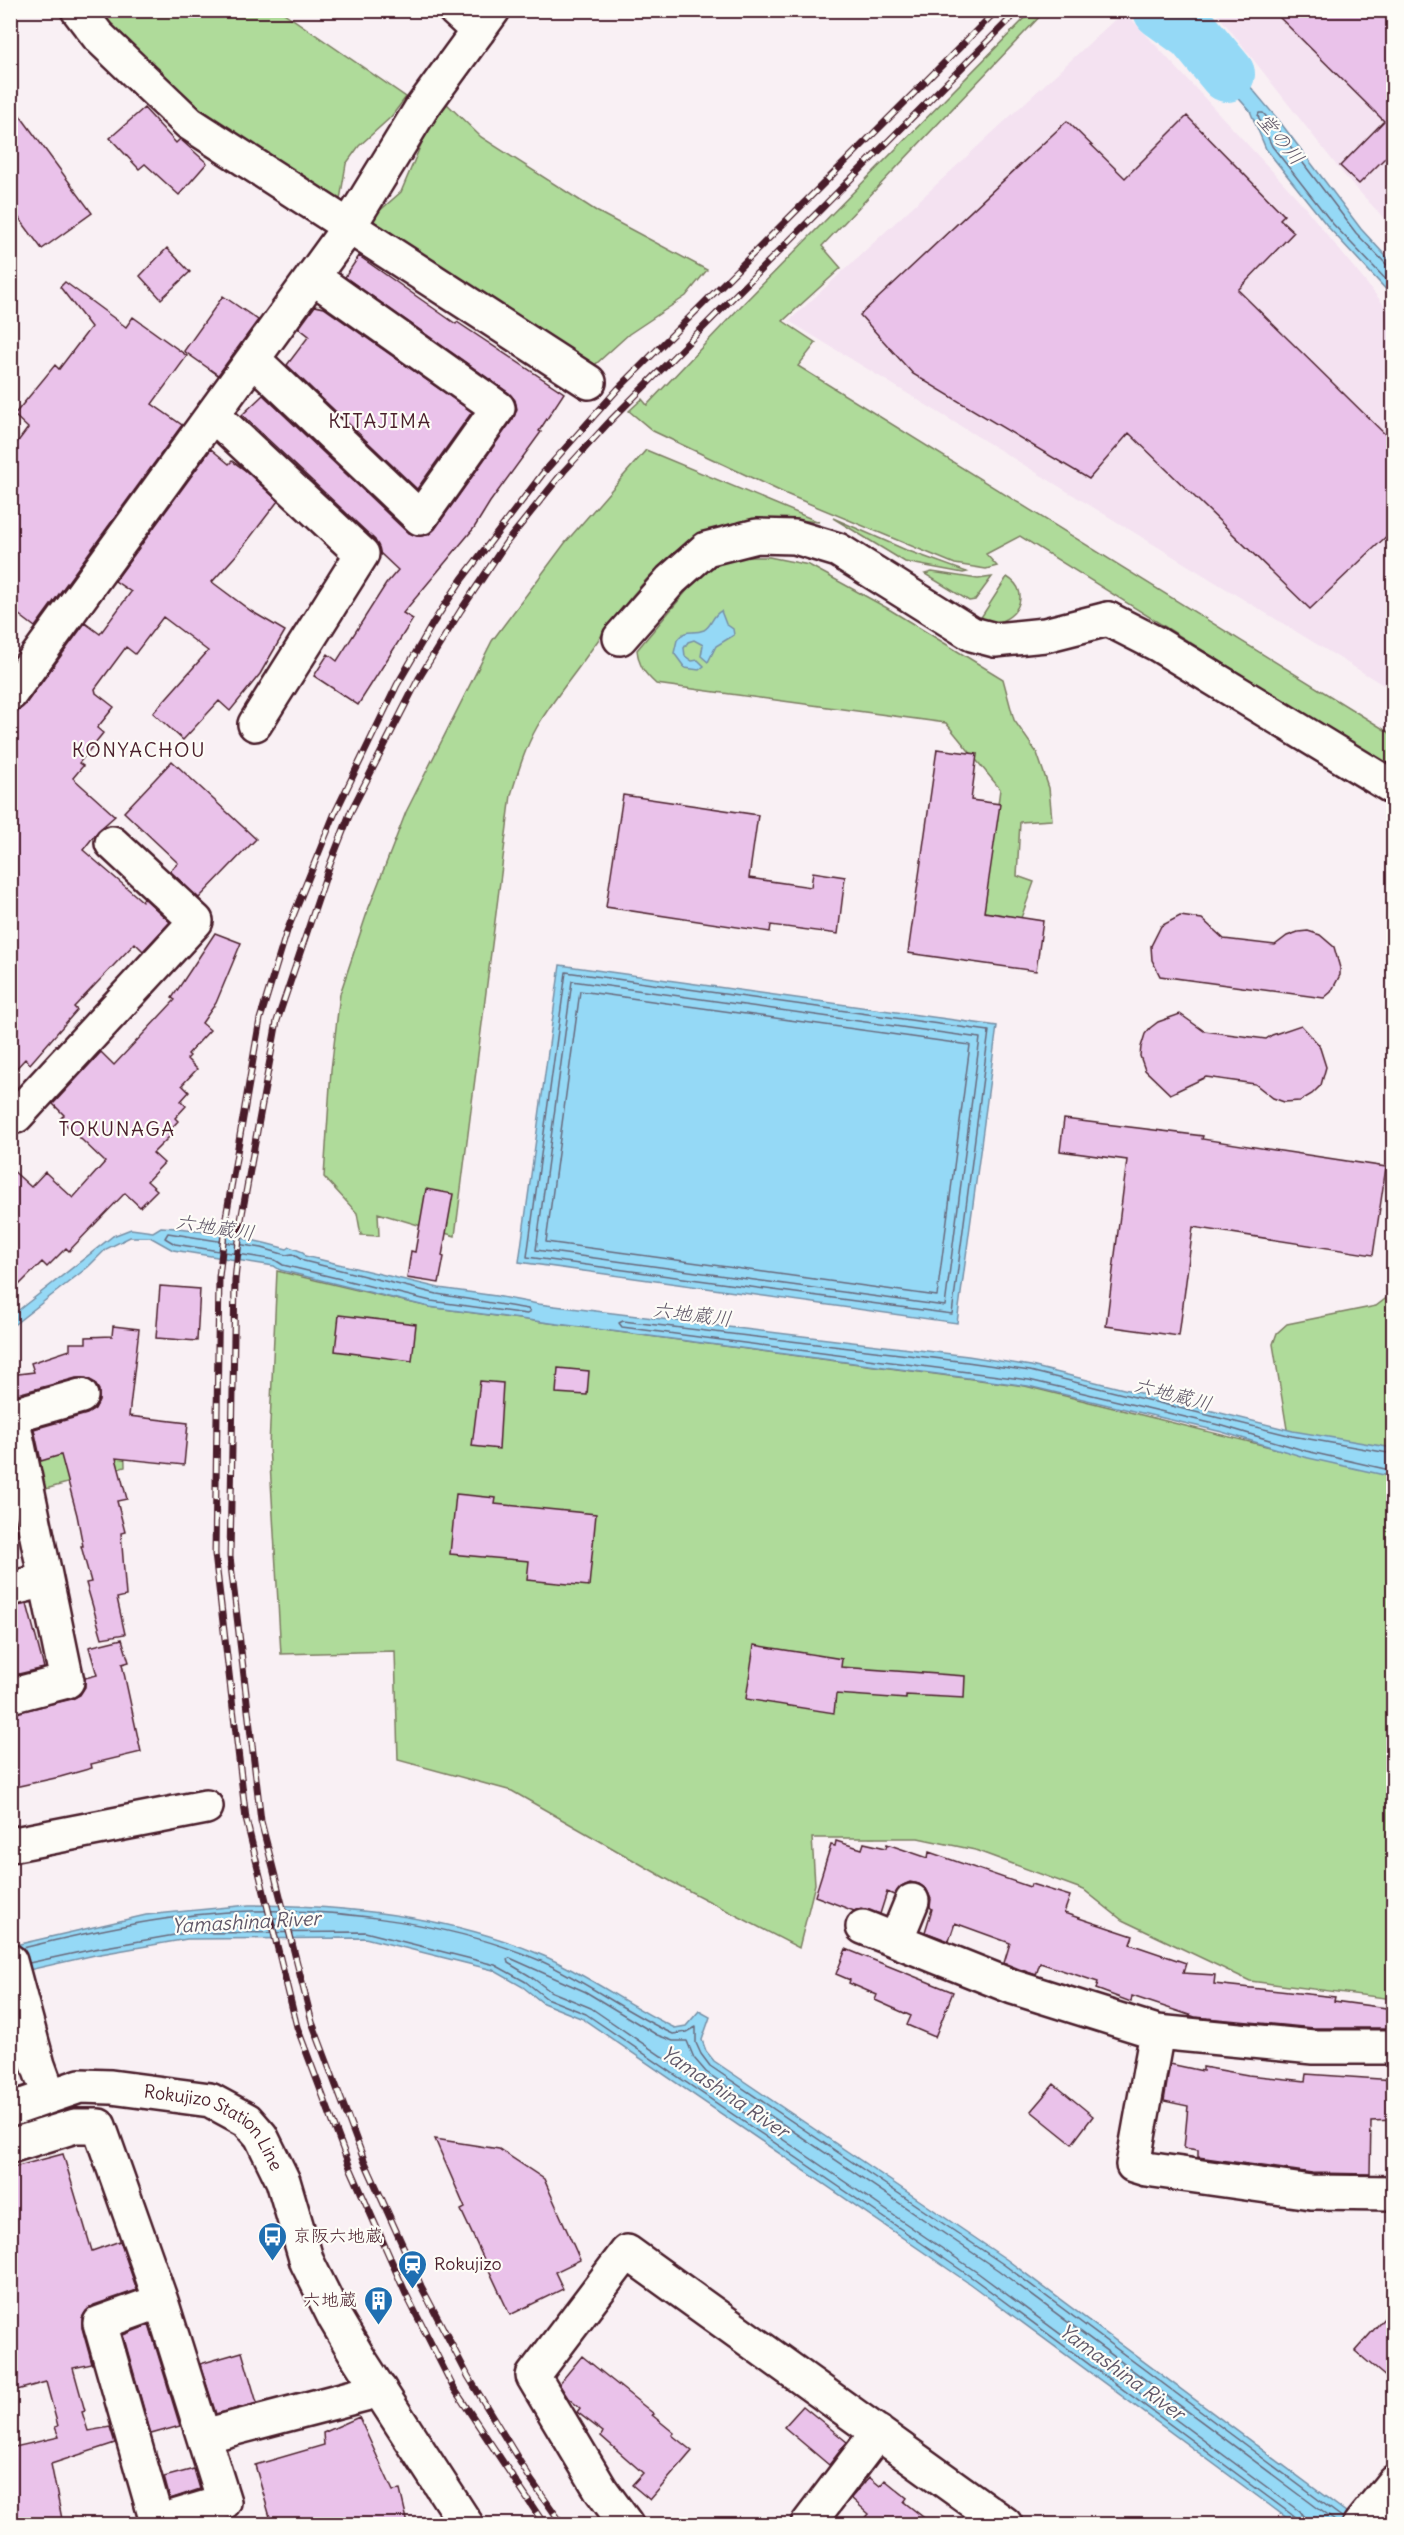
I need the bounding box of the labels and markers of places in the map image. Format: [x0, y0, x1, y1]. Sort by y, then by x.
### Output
bus stop icon: 京阪六地蔵 [256, 2220, 288, 2262]
place label: 京阪六地蔵 [293, 2224, 383, 2247]
station icon: Rokujizo [397, 2248, 429, 2290]
place label: Rokujizo [434, 2252, 502, 2275]
building icon: 六地蔵 [362, 2284, 394, 2326]
place label: 六地蔵 [303, 2288, 357, 2311]

